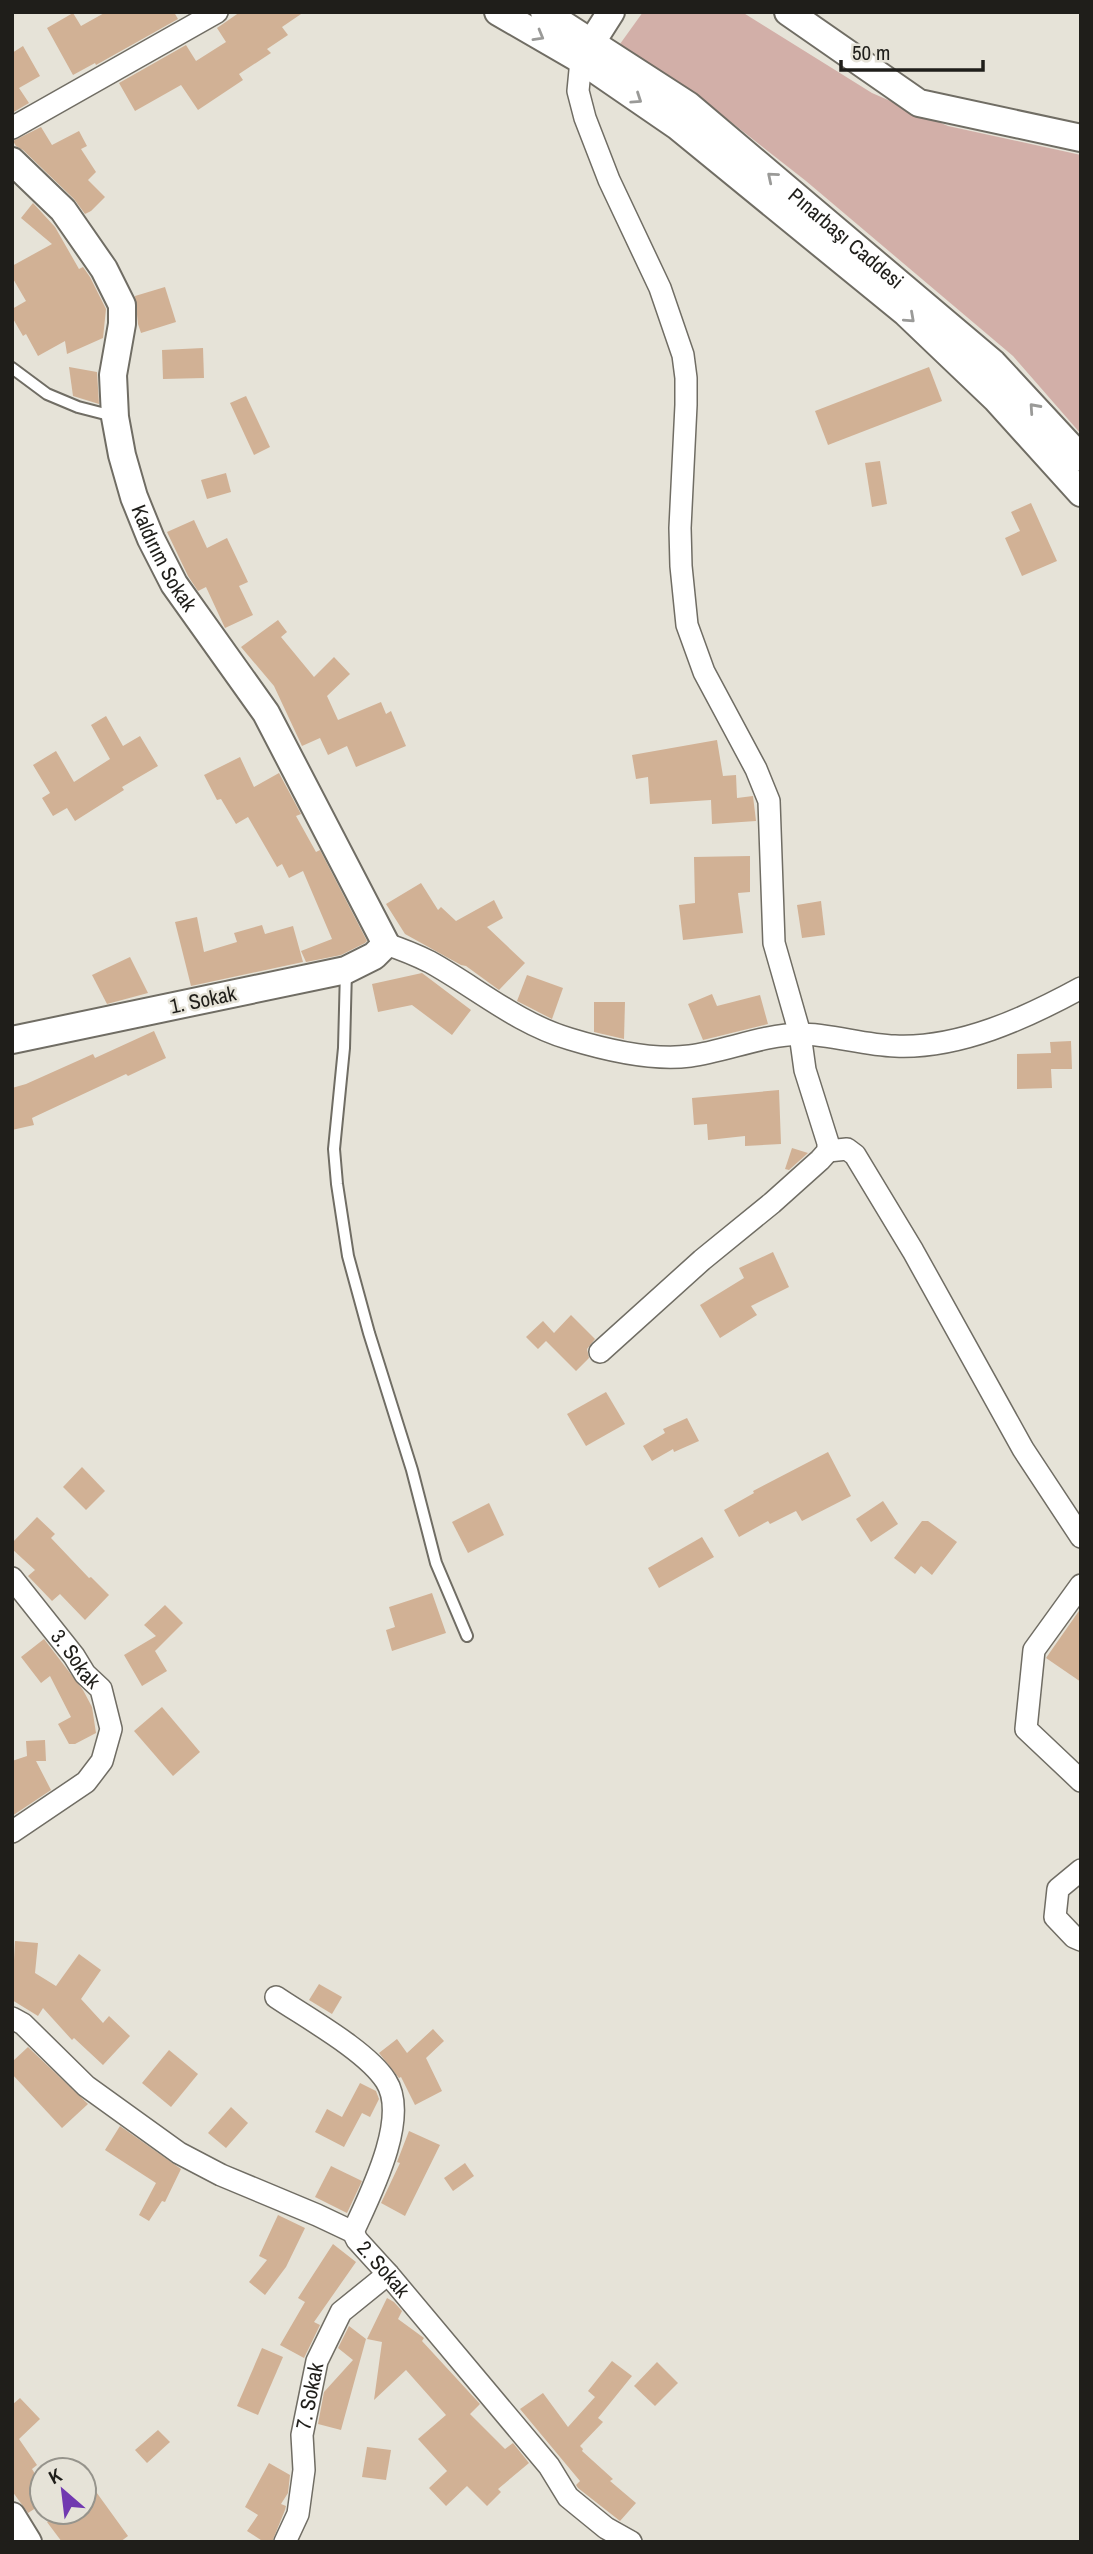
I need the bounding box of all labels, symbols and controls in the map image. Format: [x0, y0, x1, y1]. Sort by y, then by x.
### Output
one-way arrow [532, 28, 545, 41]
scale bar [841, 28, 983, 72]
text: 50 m [852, 38, 890, 67]
one-way arrow [629, 90, 642, 103]
one-way arrow [768, 173, 781, 185]
street label: Pınarbaşı Caddesi [782, 181, 910, 295]
one-way arrow [902, 310, 915, 322]
one-way arrow [1030, 403, 1042, 416]
street label: Kaldırım Sokak [125, 500, 204, 617]
street label: 1. Sokak [167, 978, 239, 1021]
street label: 3. Sokak [44, 1623, 107, 1695]
street label: 2. Sokak [351, 2234, 417, 2304]
street label: 7. Sokak [289, 2360, 330, 2432]
north arrow [28, 2456, 98, 2526]
text: K [44, 2462, 67, 2490]

